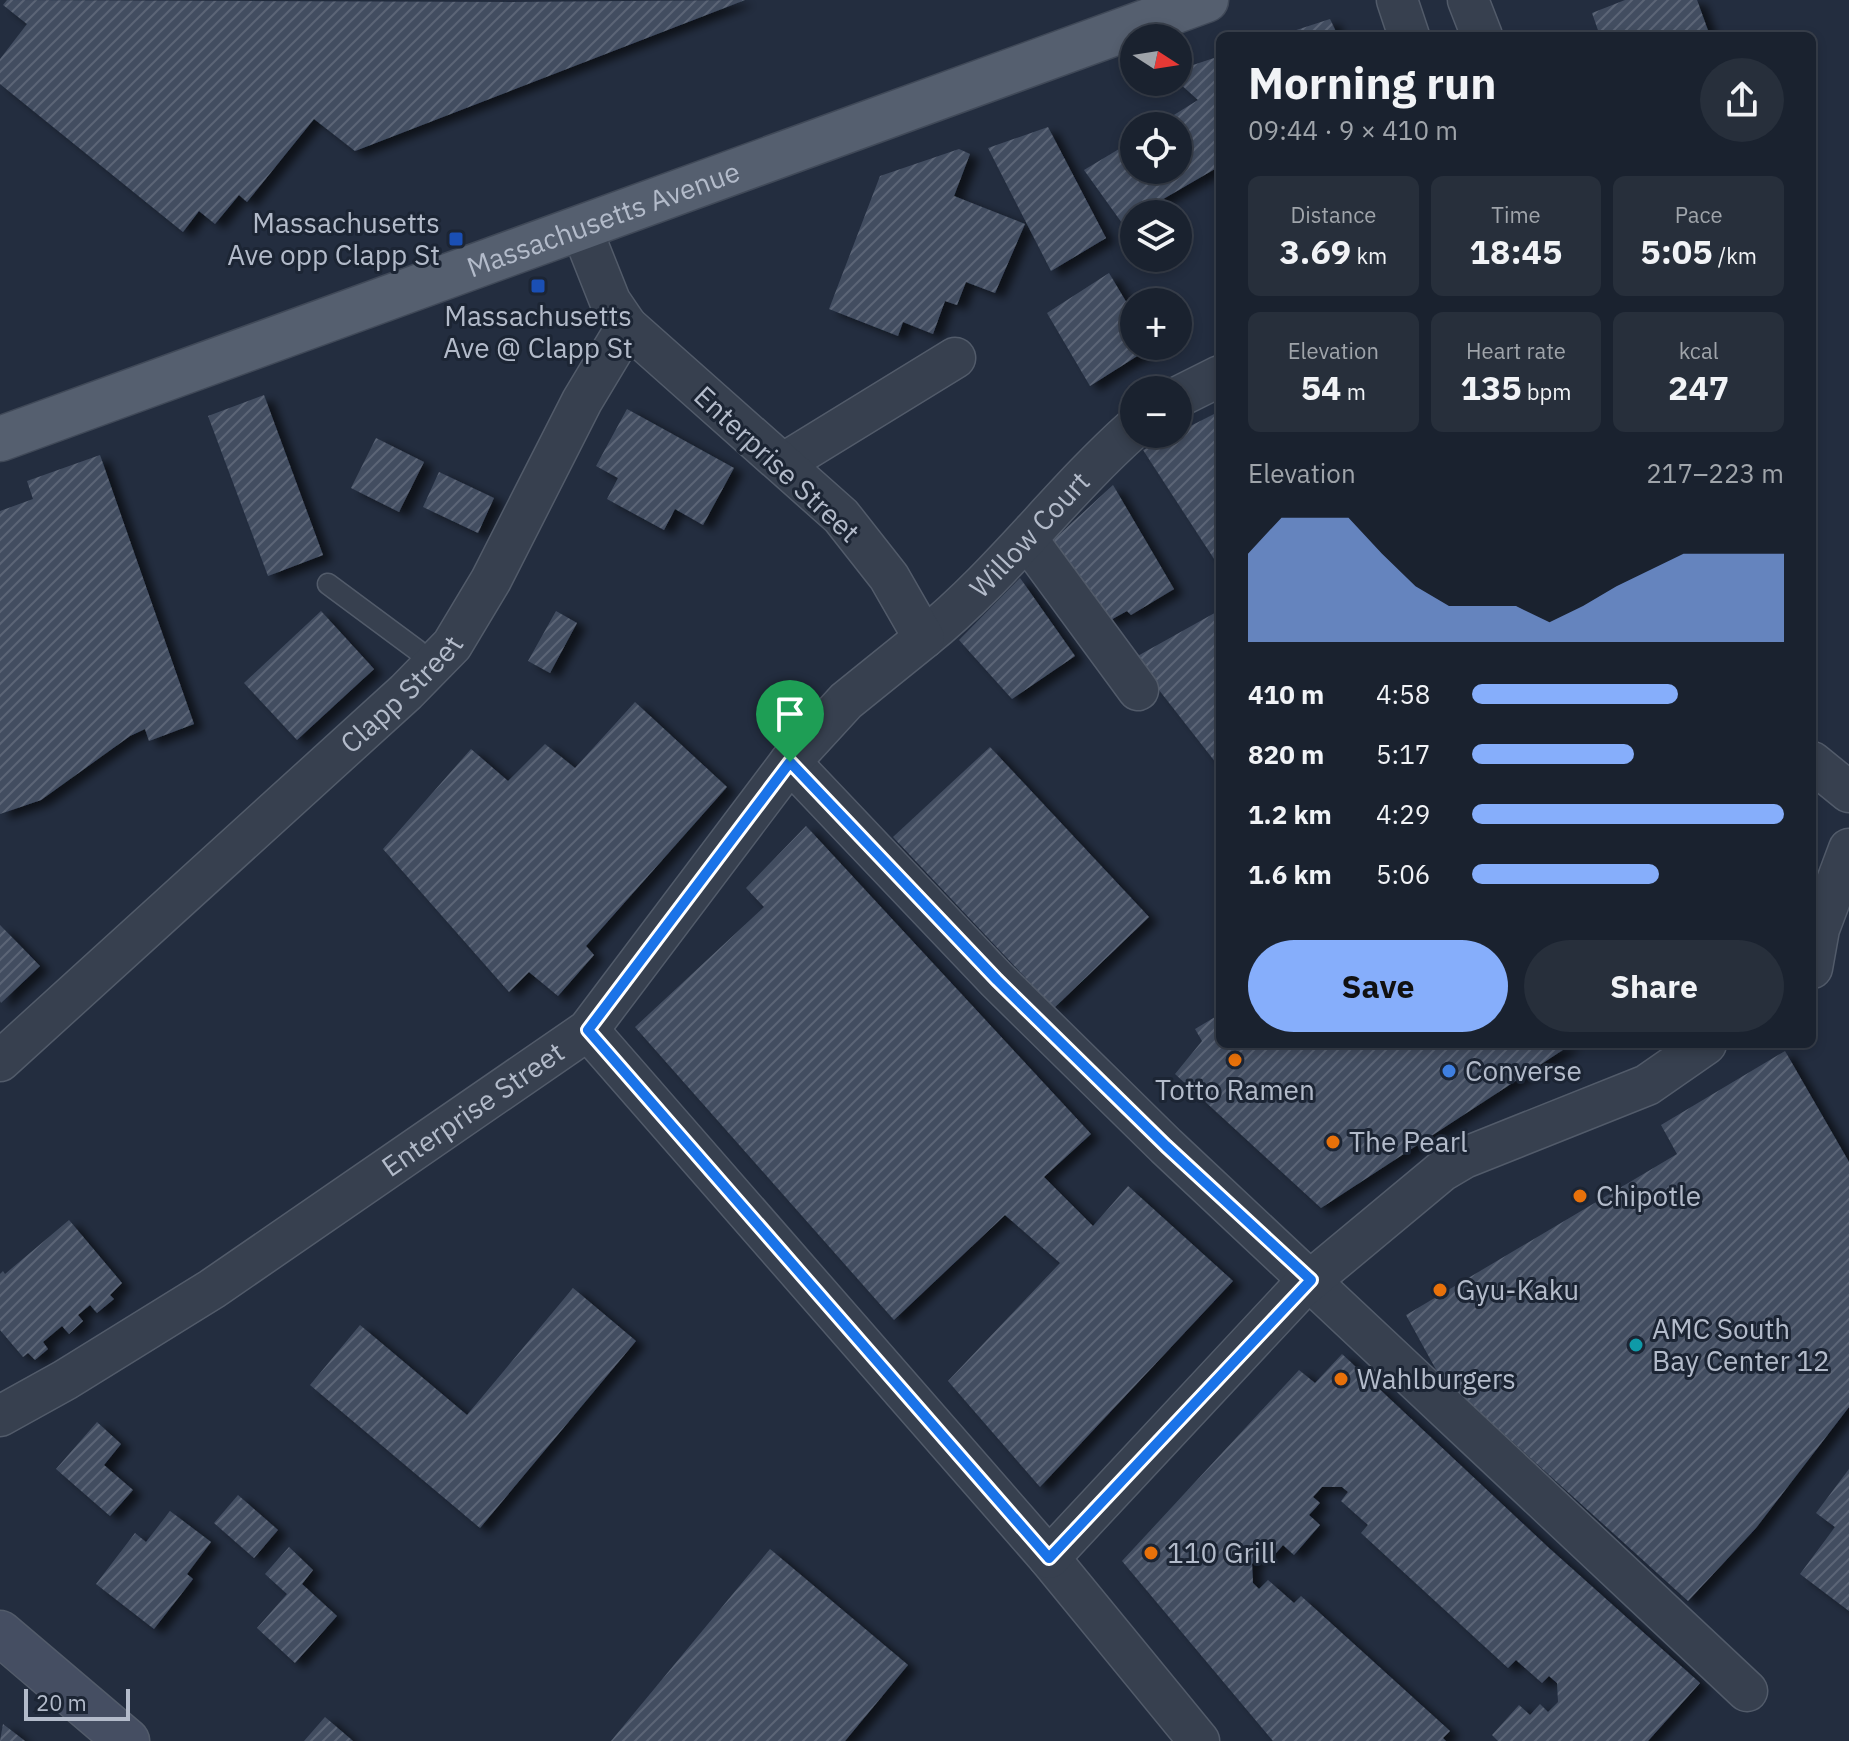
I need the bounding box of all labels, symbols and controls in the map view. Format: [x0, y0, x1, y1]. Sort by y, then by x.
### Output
north arrow [1120, 24, 1192, 96]
map controls [1120, 24, 1192, 448]
text: Morning run [1248, 54, 1497, 111]
button: share [1700, 58, 1784, 142]
button: locate [1120, 112, 1192, 184]
text: 09:44 · 9 × 410 m [1248, 113, 1458, 147]
street label: Massachusetts Avenue [462, 152, 745, 286]
button: layers [1120, 200, 1192, 272]
text: Distance [1290, 200, 1376, 229]
text: Time [1491, 200, 1541, 229]
text: Pace [1675, 200, 1723, 229]
place label: Massachusetts Ave opp Clapp St [227, 204, 440, 273]
text: 3.69 [1279, 229, 1351, 273]
text: 18:45 [1470, 229, 1562, 273]
text: 5:05 [1640, 229, 1713, 273]
marker: Massachusetts Ave opp Clapp St [447, 230, 465, 248]
text: km [1351, 241, 1387, 270]
text: /km [1713, 241, 1757, 270]
marker: Massachusetts Ave @ Clapp St [529, 277, 547, 295]
button: + [1120, 288, 1192, 360]
place label: Massachusetts Ave @ Clapp St [443, 297, 633, 366]
text: Elevation [1288, 336, 1379, 365]
text: Heart rate [1466, 336, 1566, 365]
text: kcal [1679, 336, 1719, 365]
text: 54 [1301, 365, 1342, 409]
text: 135 [1460, 365, 1522, 409]
text: 247 [1668, 365, 1729, 409]
button: − [1120, 376, 1192, 448]
street label: Enterprise Street [687, 377, 868, 550]
text: m [1342, 377, 1366, 406]
text: bpm [1522, 377, 1572, 406]
text: Elevation [1248, 456, 1356, 490]
text: 217–223 m [1646, 456, 1784, 490]
street label: Willow Court [961, 463, 1097, 605]
street label: Clapp Street [332, 629, 471, 761]
text: 410 m [1248, 677, 1324, 711]
text: 4:58 [1376, 677, 1430, 711]
pin [756, 680, 824, 762]
icon: arrive [768, 692, 812, 736]
text: 820 m [1248, 737, 1324, 771]
text: 5:17 [1376, 737, 1430, 771]
text: 1.2 km [1248, 797, 1332, 831]
text: 4:29 [1376, 797, 1430, 831]
text: 1.6 km [1248, 857, 1332, 891]
text: 5:06 [1376, 857, 1430, 891]
button: Save [1248, 940, 1508, 1032]
button: Share [1524, 940, 1784, 1032]
street label: Enterprise Street [374, 1033, 571, 1185]
marker: Totto Ramen [1226, 1051, 1244, 1069]
place label: Converse [1465, 1052, 1582, 1089]
marker: Converse [1440, 1062, 1458, 1080]
place label: Totto Ramen [1155, 1071, 1315, 1108]
place label: The Pearl [1349, 1123, 1468, 1160]
marker: The Pearl [1324, 1133, 1342, 1151]
place label: Chipotle [1596, 1177, 1701, 1214]
marker: Chipotle [1571, 1187, 1589, 1205]
place label: Gyu-Kaku [1456, 1271, 1579, 1308]
marker: Gyu-Kaku [1431, 1281, 1449, 1299]
place label: AMC South Bay Center 12 [1652, 1310, 1830, 1379]
marker: AMC South Bay Center 12 [1627, 1336, 1645, 1354]
place label: Wahlburgers [1357, 1360, 1516, 1397]
marker: Wahlburgers [1332, 1370, 1350, 1388]
place label: 110 Grill [1167, 1534, 1276, 1571]
marker: 110 Grill [1142, 1544, 1160, 1562]
scale bar [24, 1685, 130, 1721]
text: 20 m [36, 1688, 87, 1717]

